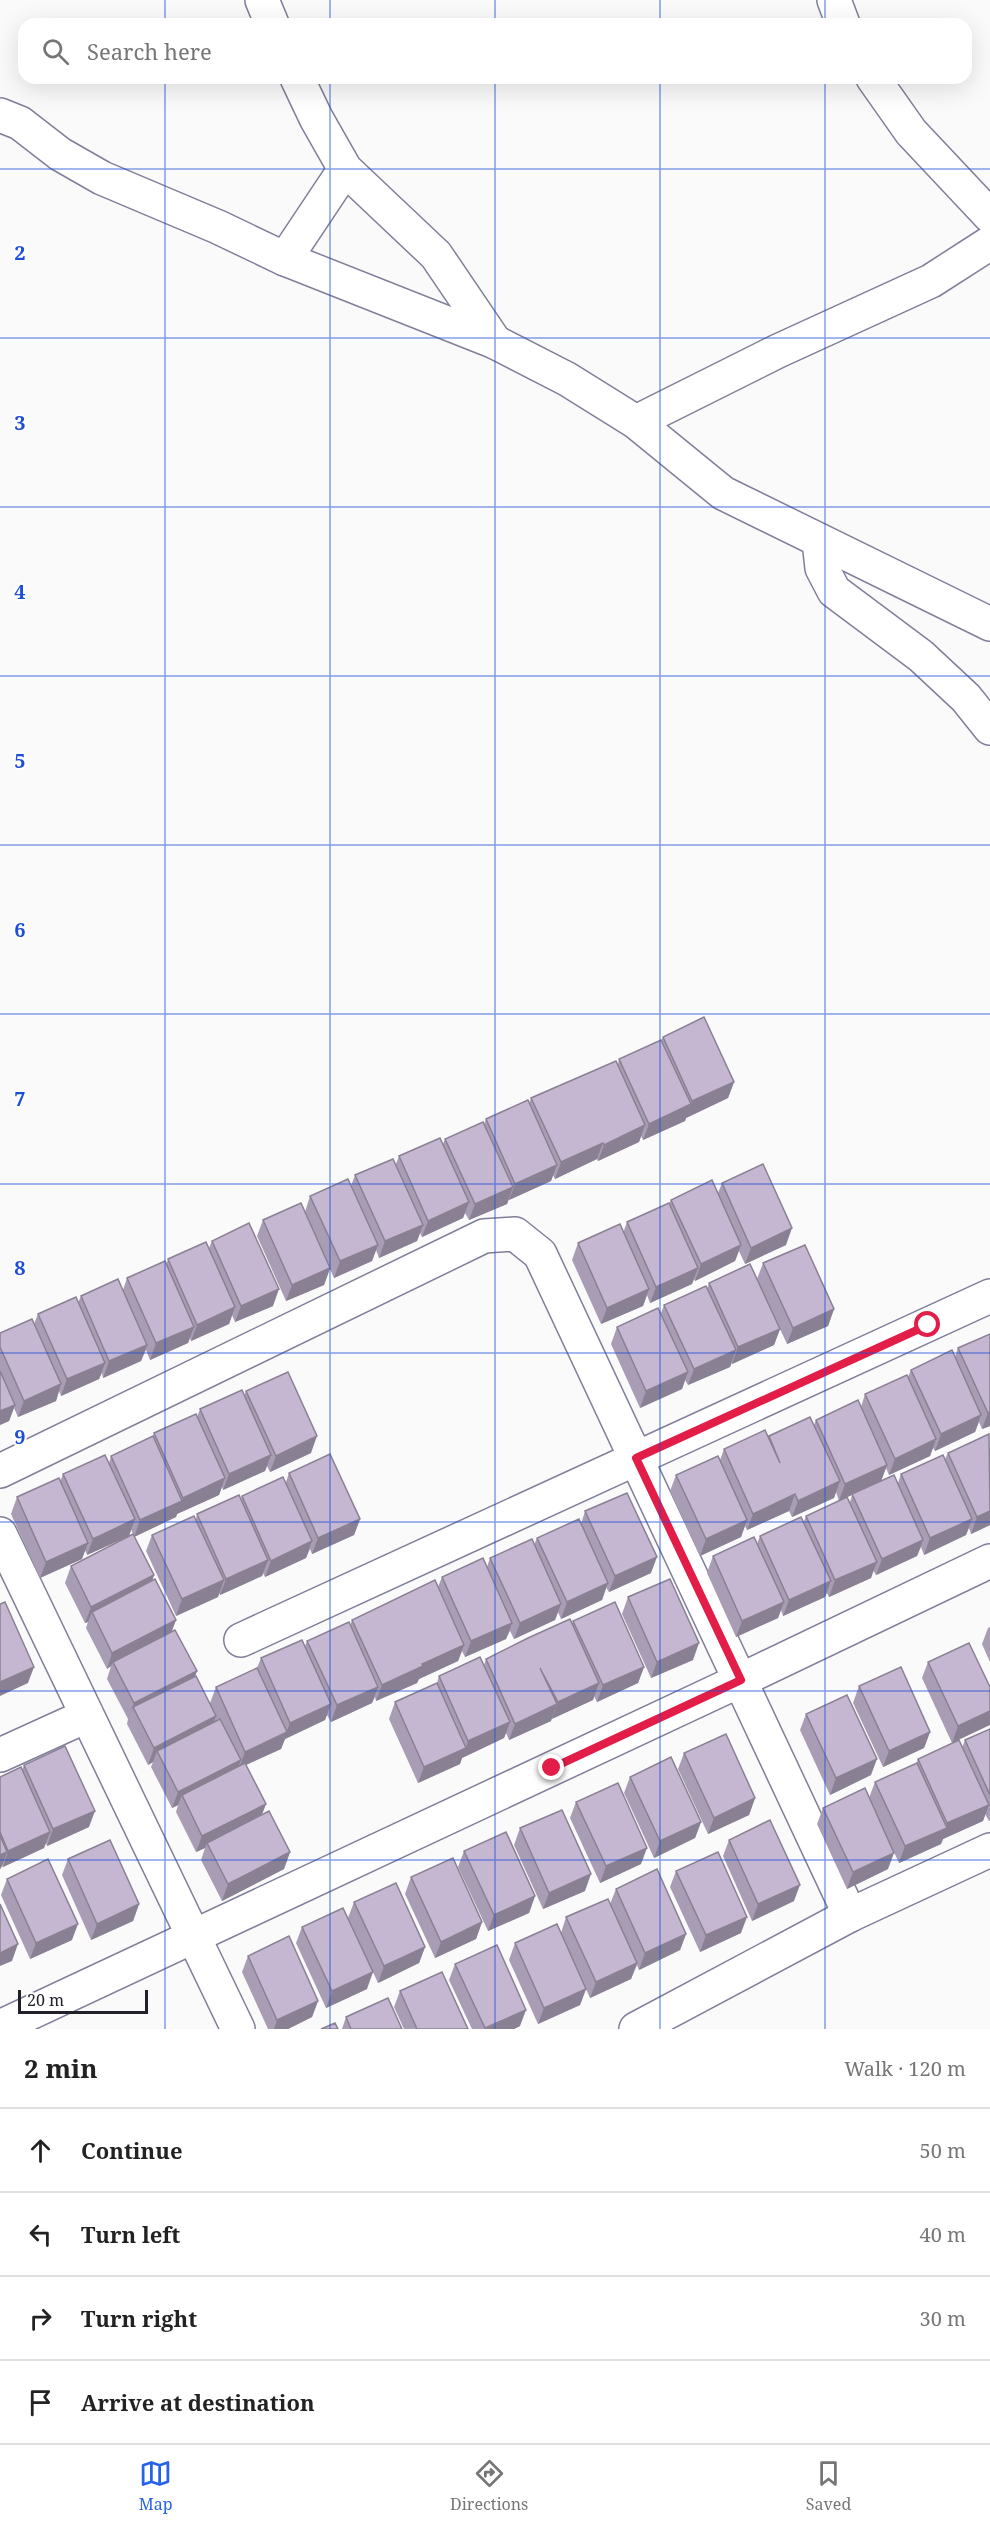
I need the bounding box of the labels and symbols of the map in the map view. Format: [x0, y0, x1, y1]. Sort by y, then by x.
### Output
text: 2 [14, 239, 26, 266]
text: 3 [14, 409, 26, 436]
text: 4 [14, 578, 26, 605]
text: 5 [14, 747, 26, 774]
text: 6 [14, 916, 26, 943]
text: 7 [14, 1085, 26, 1112]
text: 8 [14, 1254, 26, 1281]
route start [914, 1311, 940, 1337]
text: 9 [14, 1423, 26, 1450]
route end [538, 1754, 564, 1780]
scale bar [18, 1987, 148, 2014]

